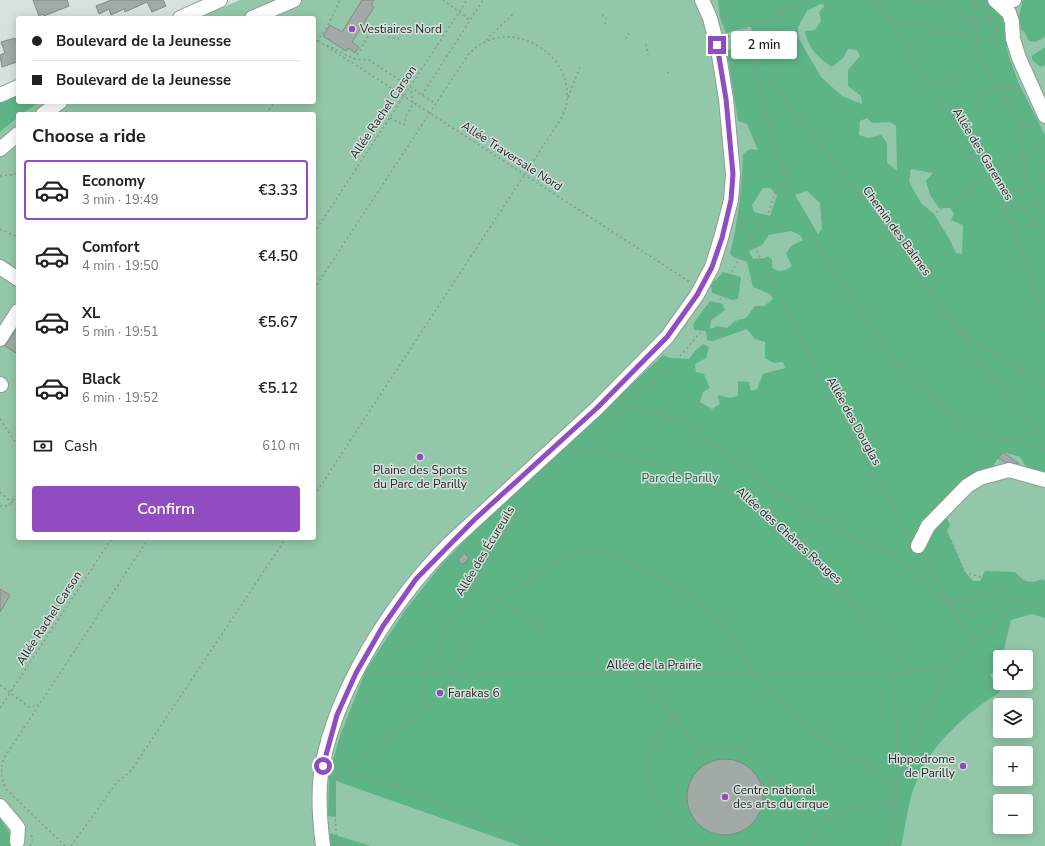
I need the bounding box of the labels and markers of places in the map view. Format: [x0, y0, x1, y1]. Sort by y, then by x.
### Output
place label: Vestiaires Nord [359, 21, 442, 37]
marker: Vestiaires Nord [347, 24, 357, 34]
marker: Plaine des Sports du Parc de Parilly [415, 452, 425, 462]
place label: Plaine des Sports du Parc de Parilly [373, 462, 468, 492]
place label: Farakas 6 [448, 685, 500, 701]
marker: Farakas 6 [435, 688, 445, 698]
place label: Hippodrome de Parilly [888, 751, 956, 781]
marker: Hippodrome de Parilly [958, 761, 968, 771]
place label: Centre national des arts du cirque [733, 782, 829, 812]
marker: Centre national des arts du cirque [720, 792, 730, 802]

